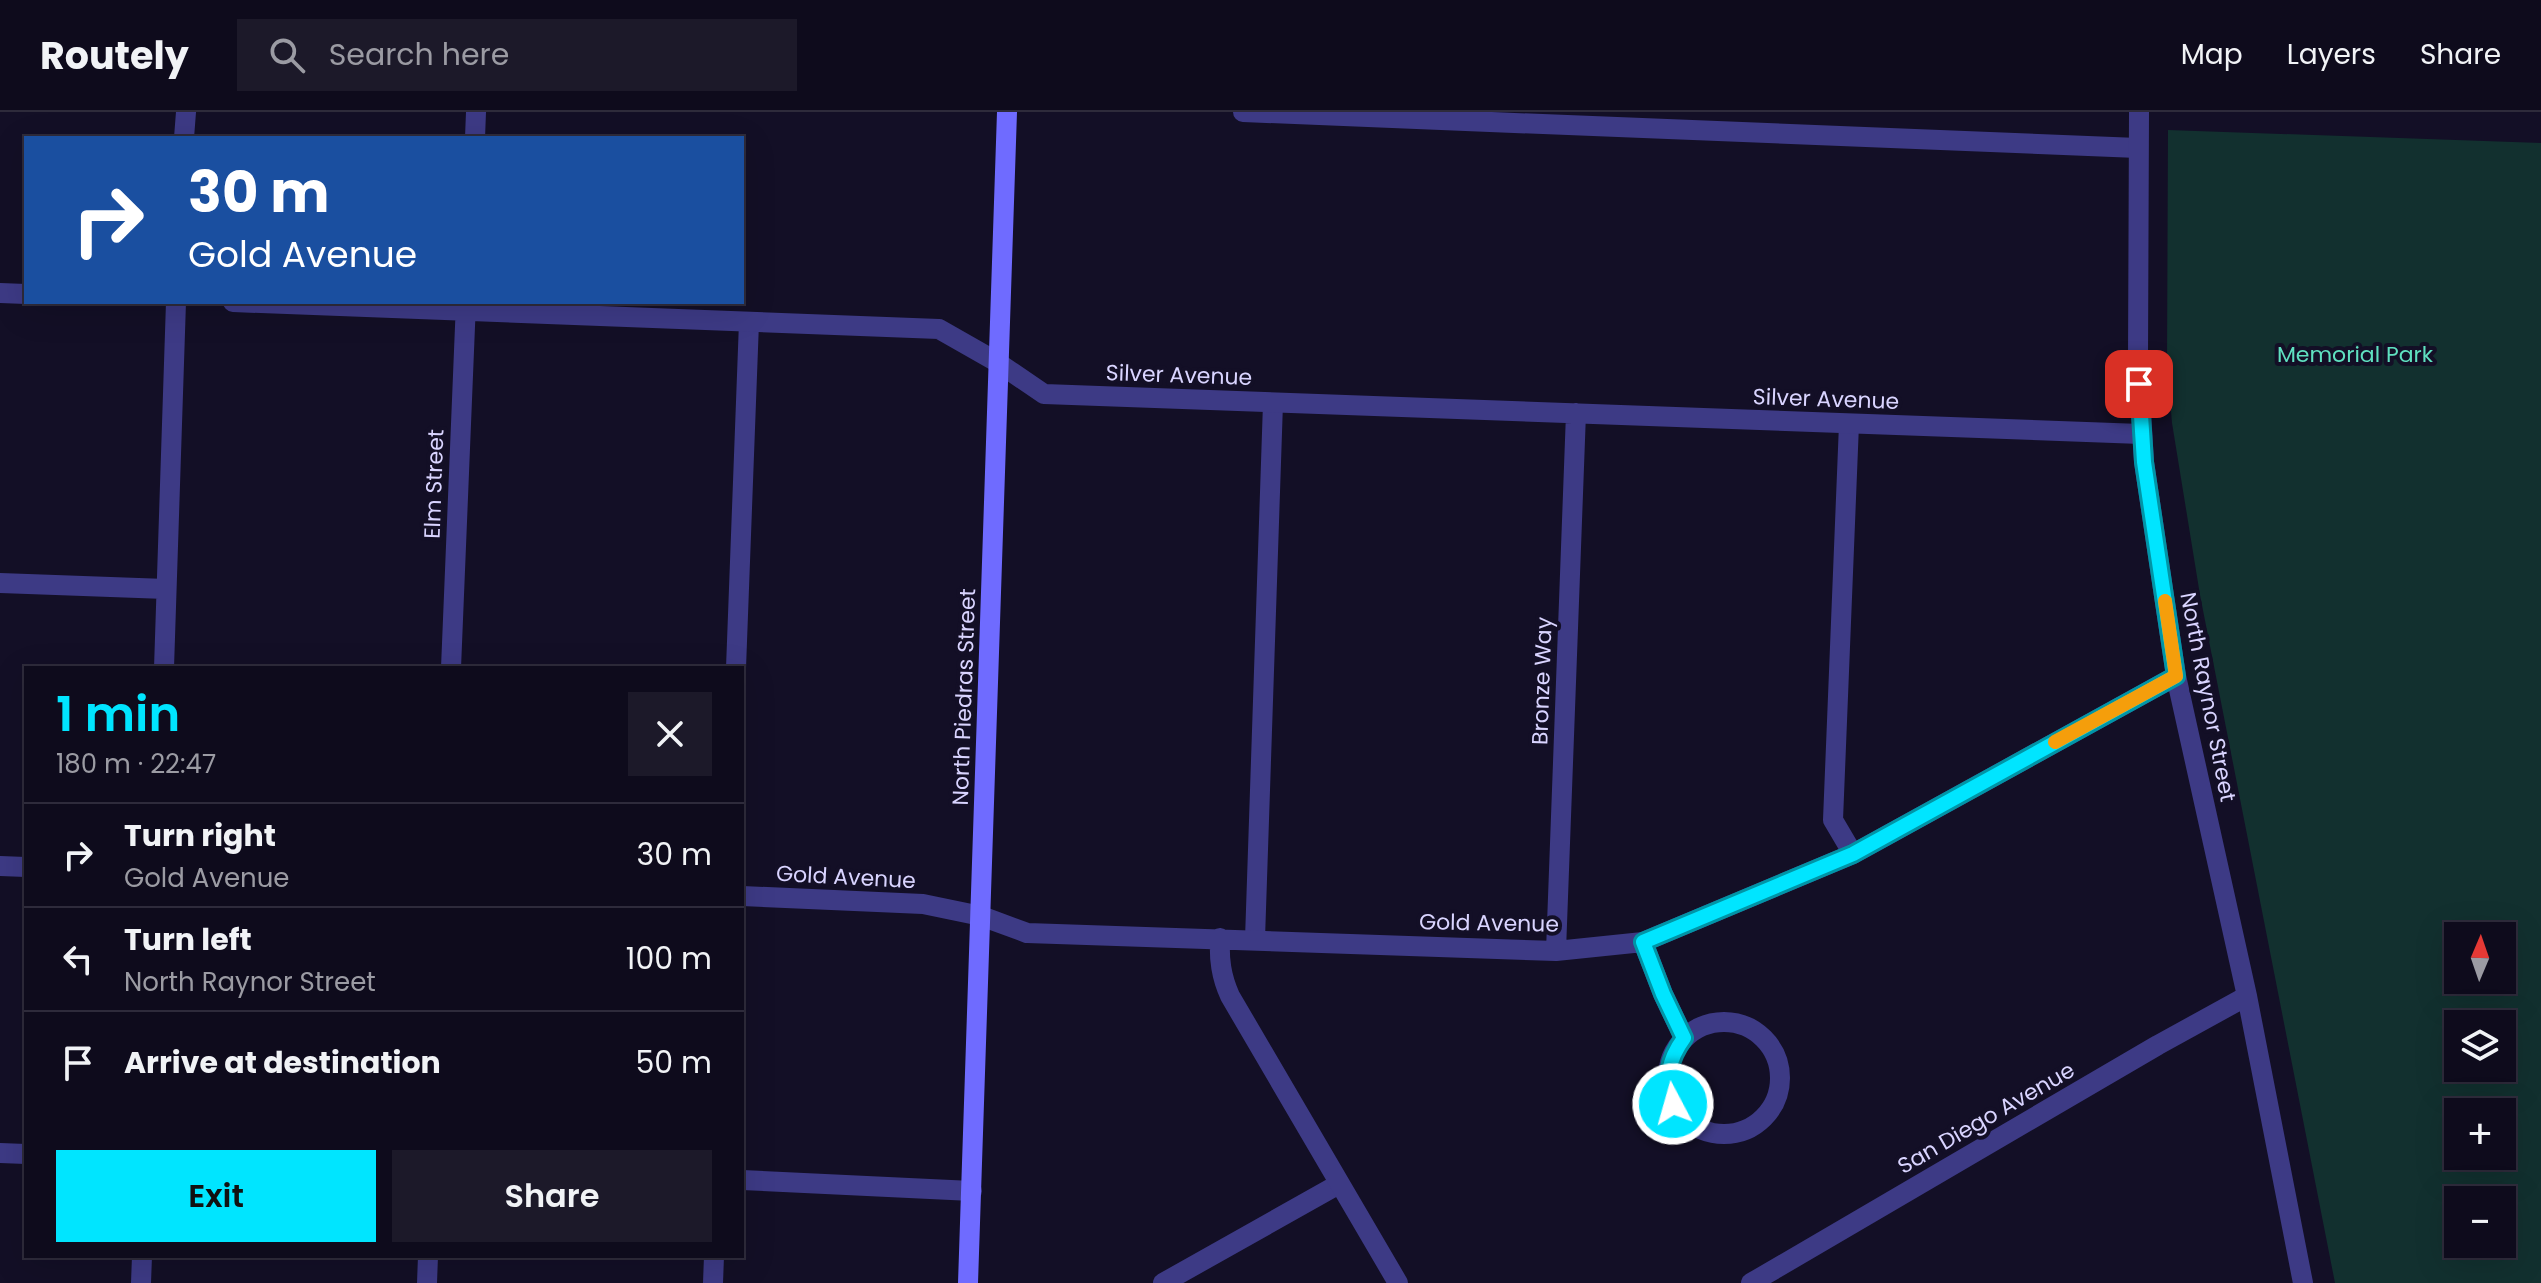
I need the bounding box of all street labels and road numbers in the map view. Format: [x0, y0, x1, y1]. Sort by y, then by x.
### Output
street label: Silver Avenue [1105, 357, 1253, 393]
street label: Silver Avenue [1752, 381, 1900, 417]
street label: Elm Street [417, 429, 451, 539]
street label: North Piedras Street [945, 588, 983, 806]
street label: North Raynor Street [2172, 589, 2244, 805]
street label: Bronze Way [1524, 616, 1560, 746]
street label: Gold Avenue [775, 858, 917, 896]
street label: Gold Avenue [1419, 906, 1559, 940]
street label: San Diego Avenue [1892, 1055, 2080, 1181]

